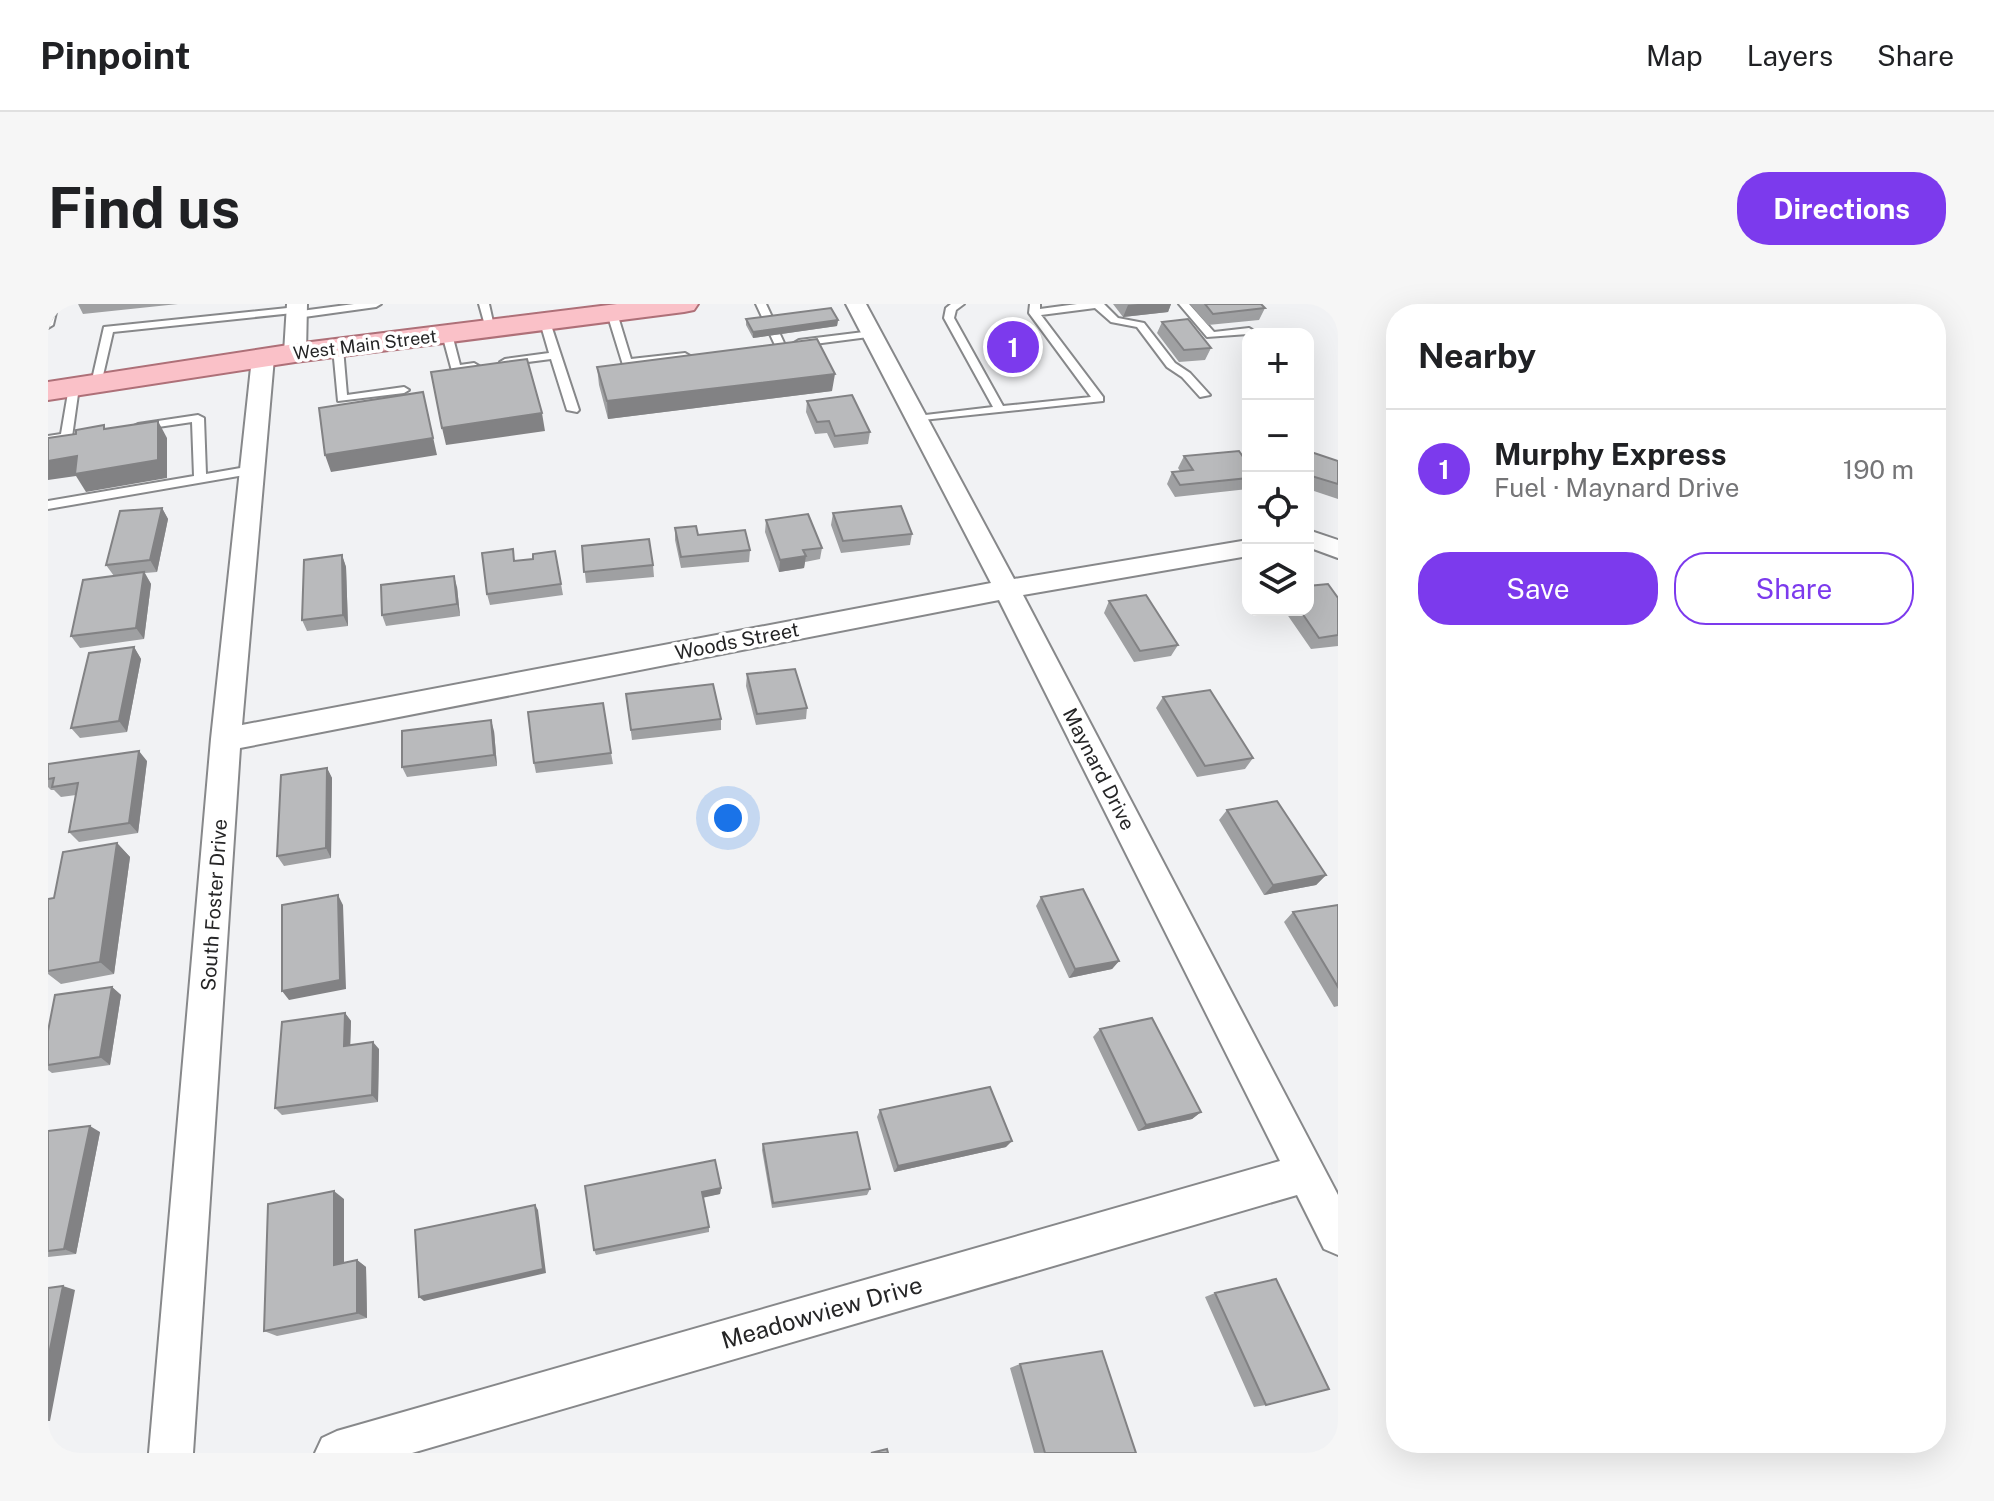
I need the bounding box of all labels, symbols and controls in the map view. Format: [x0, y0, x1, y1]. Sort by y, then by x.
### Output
text: Pinpoint [40, 33, 190, 78]
text: Map [1646, 39, 1703, 72]
text: Layers [1747, 39, 1833, 72]
text: Share [1877, 39, 1954, 72]
button: Directions [1737, 172, 1946, 245]
text: Find us [48, 175, 240, 241]
pin: 1 [987, 317, 1039, 377]
street label: West Main Street [292, 325, 438, 364]
map controls [1242, 328, 1314, 616]
button: + [1242, 328, 1314, 400]
text: Nearby [1418, 336, 1536, 376]
button: − [1242, 400, 1314, 472]
text: Murphy Express [1494, 436, 1727, 472]
text: 1 [1438, 454, 1450, 485]
text: 190 m [1843, 454, 1914, 485]
button: locate [1242, 472, 1314, 544]
text: Fuel · Maynard Drive [1494, 472, 1739, 503]
button: layers [1242, 544, 1314, 616]
button: Save [1418, 552, 1658, 625]
button: Share [1674, 552, 1914, 625]
street label: Woods Street [673, 617, 801, 665]
street label: Maynard Drive [1058, 704, 1140, 834]
your location [708, 798, 748, 838]
street label: South Foster Drive [196, 818, 232, 992]
street label: Meadowview Drive [718, 1270, 925, 1354]

